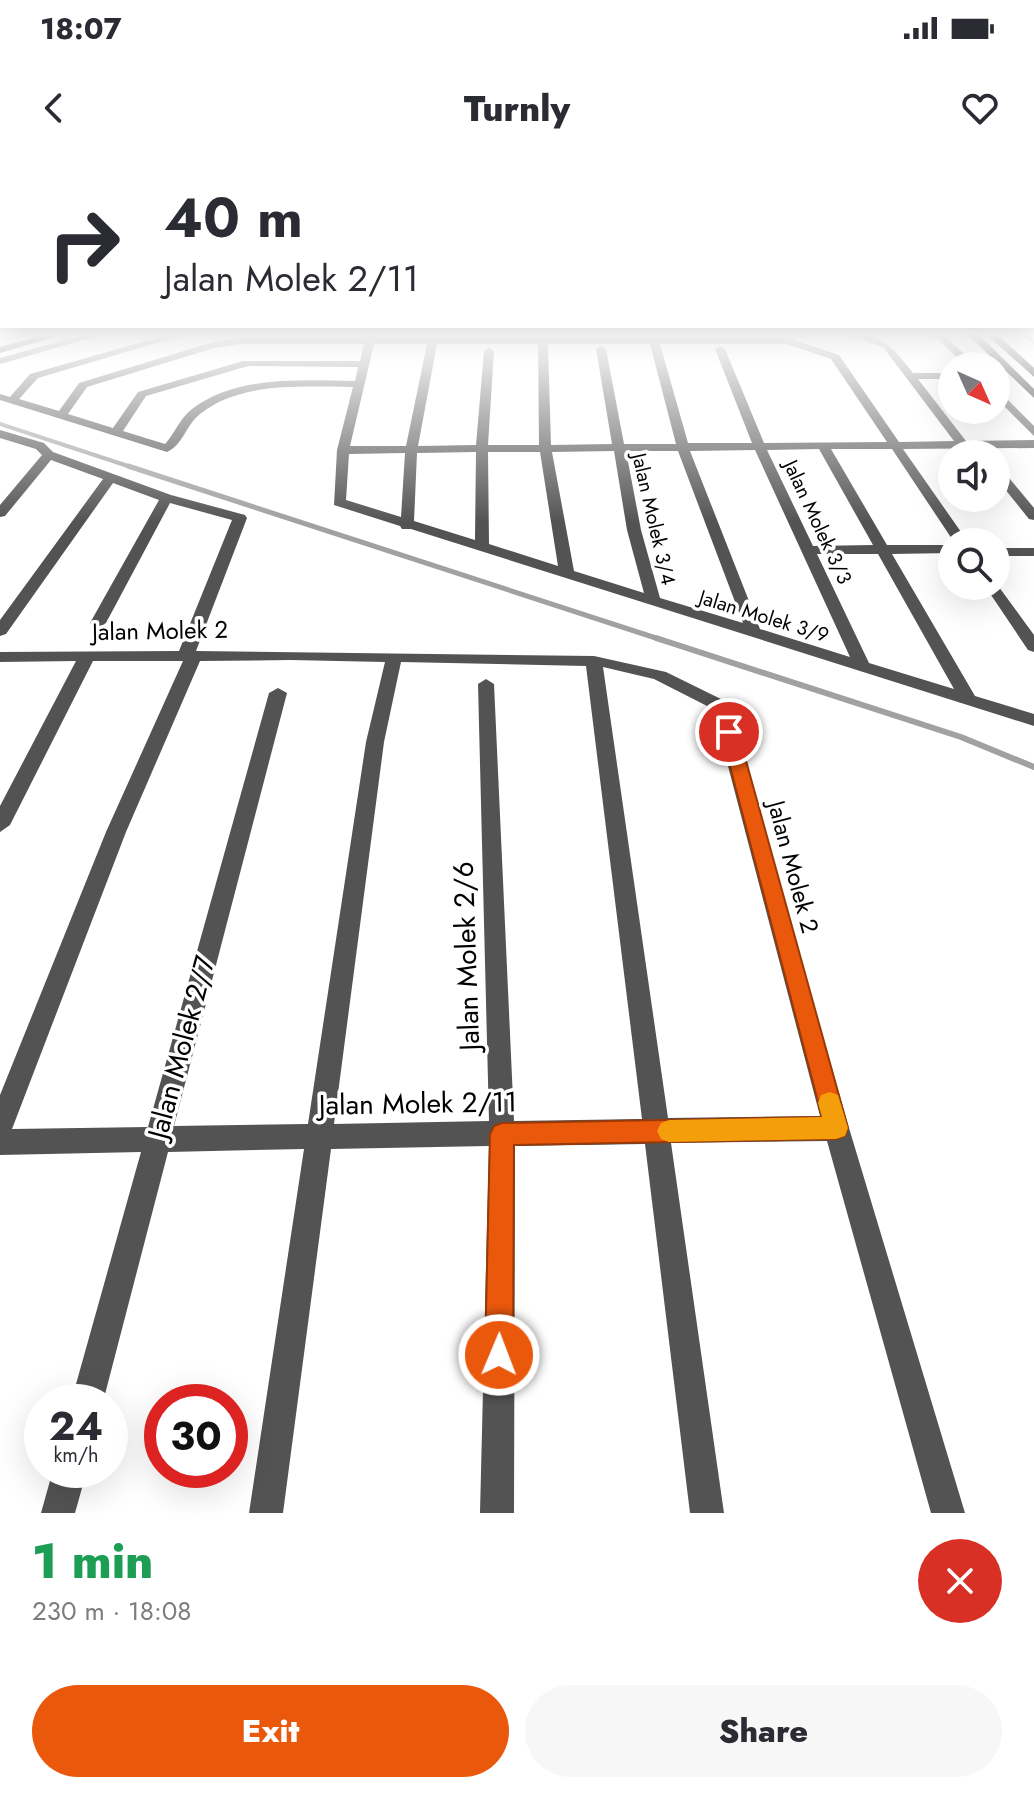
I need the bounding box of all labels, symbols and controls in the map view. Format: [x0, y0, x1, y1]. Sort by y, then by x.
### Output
text: 18:07 [40, 7, 122, 50]
text: Turnly [464, 82, 570, 134]
icon: back [32, 86, 76, 130]
icon: heart [958, 86, 1002, 130]
text: 40 m [164, 177, 303, 258]
icon: right [32, 192, 136, 296]
text: Jalan Molek 2/11 [164, 252, 419, 304]
north arrow [938, 352, 1010, 424]
map controls [938, 352, 1010, 600]
button: sound [938, 440, 1010, 512]
street label: Jalan Molek 3/4 [624, 447, 683, 588]
street label: Jalan Molek 3/3 [775, 453, 859, 589]
button: search [938, 528, 1010, 600]
street label: Jalan Molek 3/9 [692, 582, 832, 650]
street label: Jalan Molek 2 [89, 612, 228, 649]
pin [695, 698, 763, 766]
icon: arrive [707, 710, 751, 754]
street label: Jalan Molek 2 [758, 794, 828, 937]
street label: Jalan Molek 2/6 [443, 861, 490, 1055]
street label: Jalan Molek 2/7 [136, 951, 226, 1147]
street label: Jalan Molek 2/11 [315, 1081, 517, 1126]
position arrow [457, 1313, 541, 1397]
speed limit sign: 30 [144, 1384, 248, 1488]
text: 24 [49, 1397, 103, 1455]
text: km/h [53, 1441, 99, 1470]
text: 1 min [32, 1527, 153, 1596]
button: close [918, 1539, 1002, 1623]
text: 230 m · 18:08 [32, 1592, 192, 1630]
button: Exit [32, 1685, 509, 1777]
button: Share [525, 1685, 1002, 1777]

